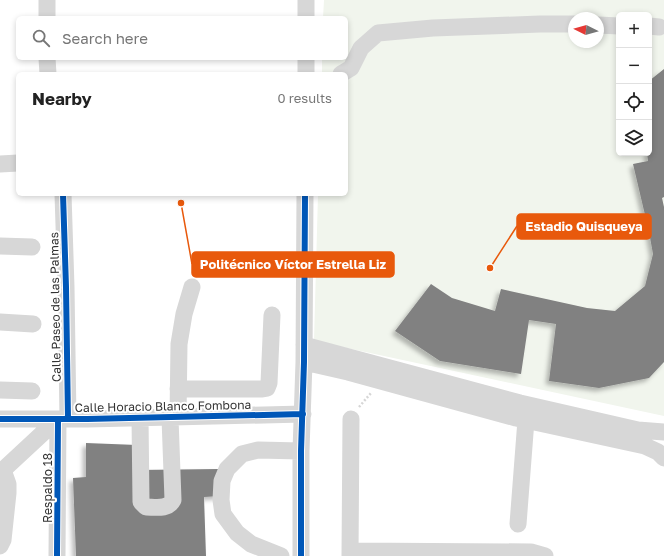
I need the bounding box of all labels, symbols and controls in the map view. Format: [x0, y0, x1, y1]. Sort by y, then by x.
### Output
north arrow [568, 12, 604, 48]
map controls [616, 12, 652, 156]
button: + [616, 12, 652, 48]
search box [16, 16, 348, 60]
icon: search [30, 27, 52, 49]
text: Search here [62, 29, 148, 47]
button: − [616, 48, 652, 84]
button: locate [616, 84, 652, 120]
text: Nearby [32, 88, 92, 109]
text: 0 results [277, 90, 332, 106]
button: layers [616, 120, 652, 156]
callout: Estadio Quisqueya [517, 214, 651, 239]
text: Estadio Quisqueya [525, 218, 643, 234]
street label: Calle Paseo de las Palmas [46, 232, 64, 382]
callout: Politécnico Víctor Estrella Liz [192, 252, 394, 277]
text: Politécnico Víctor Estrella Liz [200, 256, 387, 272]
street label: Calle Horacio Blanco Fombona [75, 397, 251, 415]
street label: Respaldo 18 [40, 453, 55, 523]

